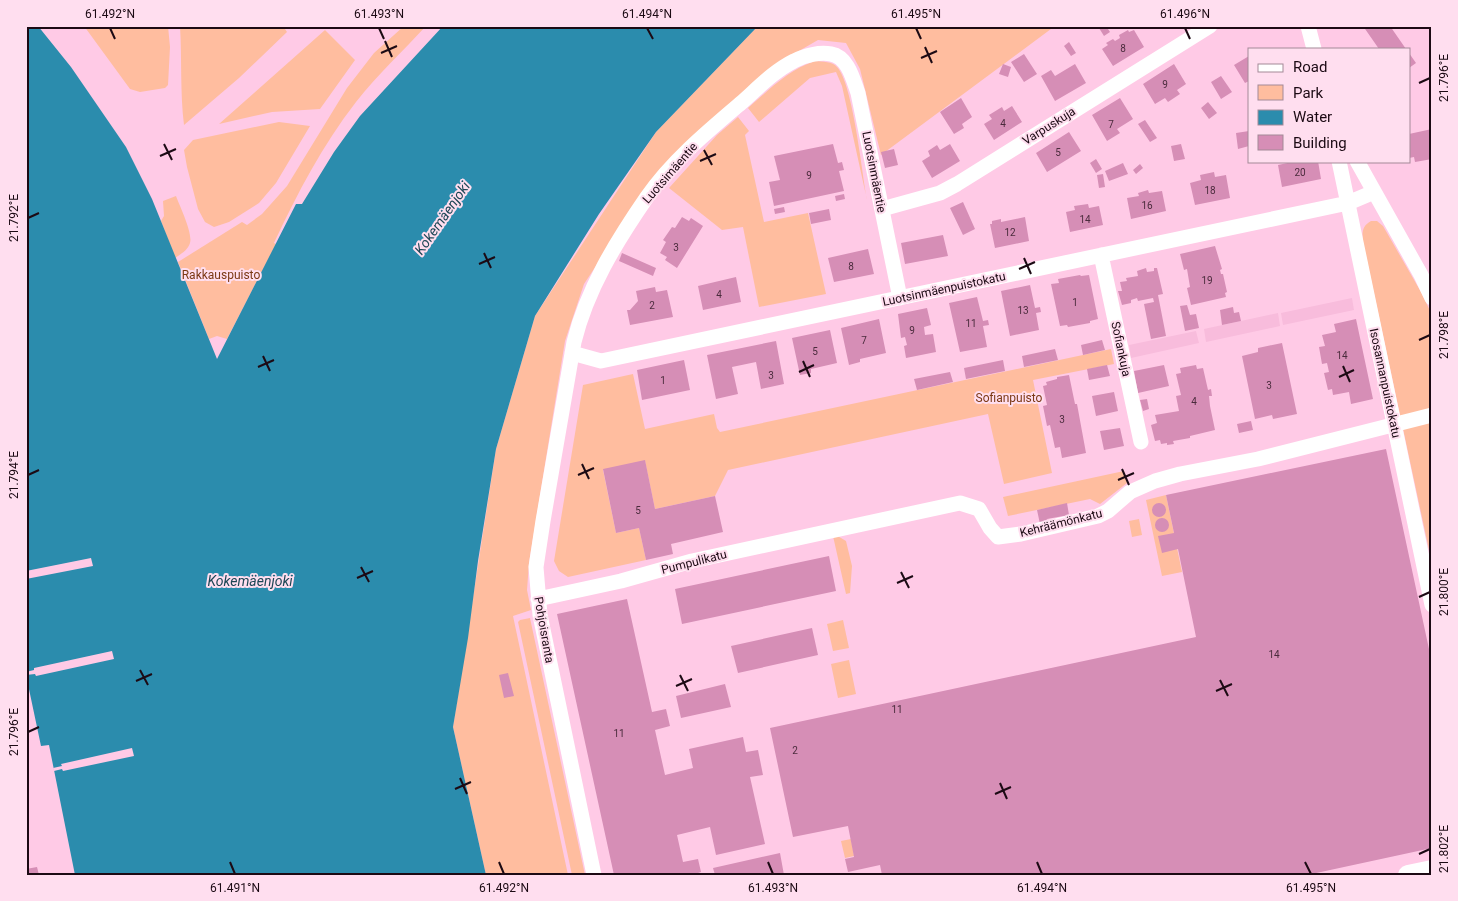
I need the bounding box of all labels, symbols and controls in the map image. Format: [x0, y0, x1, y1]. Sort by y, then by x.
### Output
text: 61.492°N [85, 7, 135, 21]
text: 61.493°N [354, 7, 404, 21]
text: 61.494°N [622, 7, 672, 21]
text: 61.495°N [891, 7, 941, 21]
text: 61.496°N [1160, 7, 1210, 21]
house number: 8 [1120, 43, 1126, 54]
legend [1248, 48, 1410, 162]
text: 21.796°E [1437, 54, 1451, 102]
text: Road [1293, 58, 1327, 76]
house number: 9 [1162, 79, 1168, 90]
text: Park [1293, 84, 1324, 102]
street label: Varpuskuja [1020, 104, 1078, 148]
text: Water [1293, 108, 1332, 126]
house number: 4 [1000, 118, 1006, 129]
house number: 7 [1108, 119, 1114, 130]
street label: Luotsinmäentie [859, 130, 889, 214]
text: Building [1293, 134, 1347, 152]
street label: Luotsimäentie [640, 140, 700, 206]
house number: 5 [1055, 147, 1061, 158]
house number: 20 [1294, 167, 1306, 178]
house number: 9 [806, 170, 812, 181]
water label: Kokemäenjoki [411, 178, 473, 257]
house number: 18 [1204, 185, 1216, 196]
text: 21.792°E [7, 194, 21, 242]
house number: 16 [1141, 200, 1153, 211]
house number: 14 [1079, 214, 1091, 225]
house number: 12 [1004, 227, 1016, 238]
house number: 3 [673, 242, 679, 253]
house number: 8 [848, 261, 854, 272]
park label: Rakkauspuisto [182, 268, 260, 282]
street label: Luotsinmäenpuistokatu [881, 269, 1007, 309]
house number: 19 [1201, 275, 1213, 286]
house number: 4 [716, 289, 722, 300]
house number: 1 [1072, 297, 1078, 308]
house number: 2 [649, 300, 655, 311]
house number: 13 [1017, 305, 1029, 316]
text: 21.798°E [1437, 311, 1451, 359]
house number: 11 [965, 318, 977, 329]
street label: Sofiankuja [1108, 320, 1134, 378]
house number: 9 [909, 325, 915, 336]
street label: Isosannanpuistokatu [1367, 327, 1403, 439]
house number: 7 [861, 335, 867, 346]
house number: 5 [812, 346, 818, 357]
house number: 14 [1336, 350, 1348, 361]
house number: 3 [768, 370, 774, 381]
house number: 1 [660, 375, 666, 386]
house number: 3 [1266, 380, 1272, 391]
park label: Sofianpuisto [976, 391, 1043, 405]
house number: 4 [1191, 396, 1197, 407]
house number: 3 [1059, 414, 1065, 425]
text: 21.794°E [7, 451, 21, 499]
house number: 5 [635, 505, 641, 516]
street label: Kehräämönkatu [1018, 506, 1104, 540]
street label: Pumpulikatu [660, 547, 728, 577]
text: 21.800°E [1437, 568, 1451, 616]
water label: Kokemäenjoki [207, 573, 293, 589]
street label: Pohjoisranta [531, 596, 557, 664]
house number: 14 [1268, 649, 1280, 660]
house number: 11 [891, 704, 903, 715]
text: 21.796°E [7, 708, 21, 756]
house number: 11 [613, 728, 625, 739]
house number: 2 [792, 745, 798, 756]
text: 21.802°E [1437, 825, 1451, 873]
text: 61.491°N [210, 881, 260, 895]
text: 61.492°N [479, 881, 529, 895]
text: 61.493°N [748, 881, 798, 895]
text: 61.494°N [1017, 881, 1067, 895]
text: 61.495°N [1286, 881, 1336, 895]

